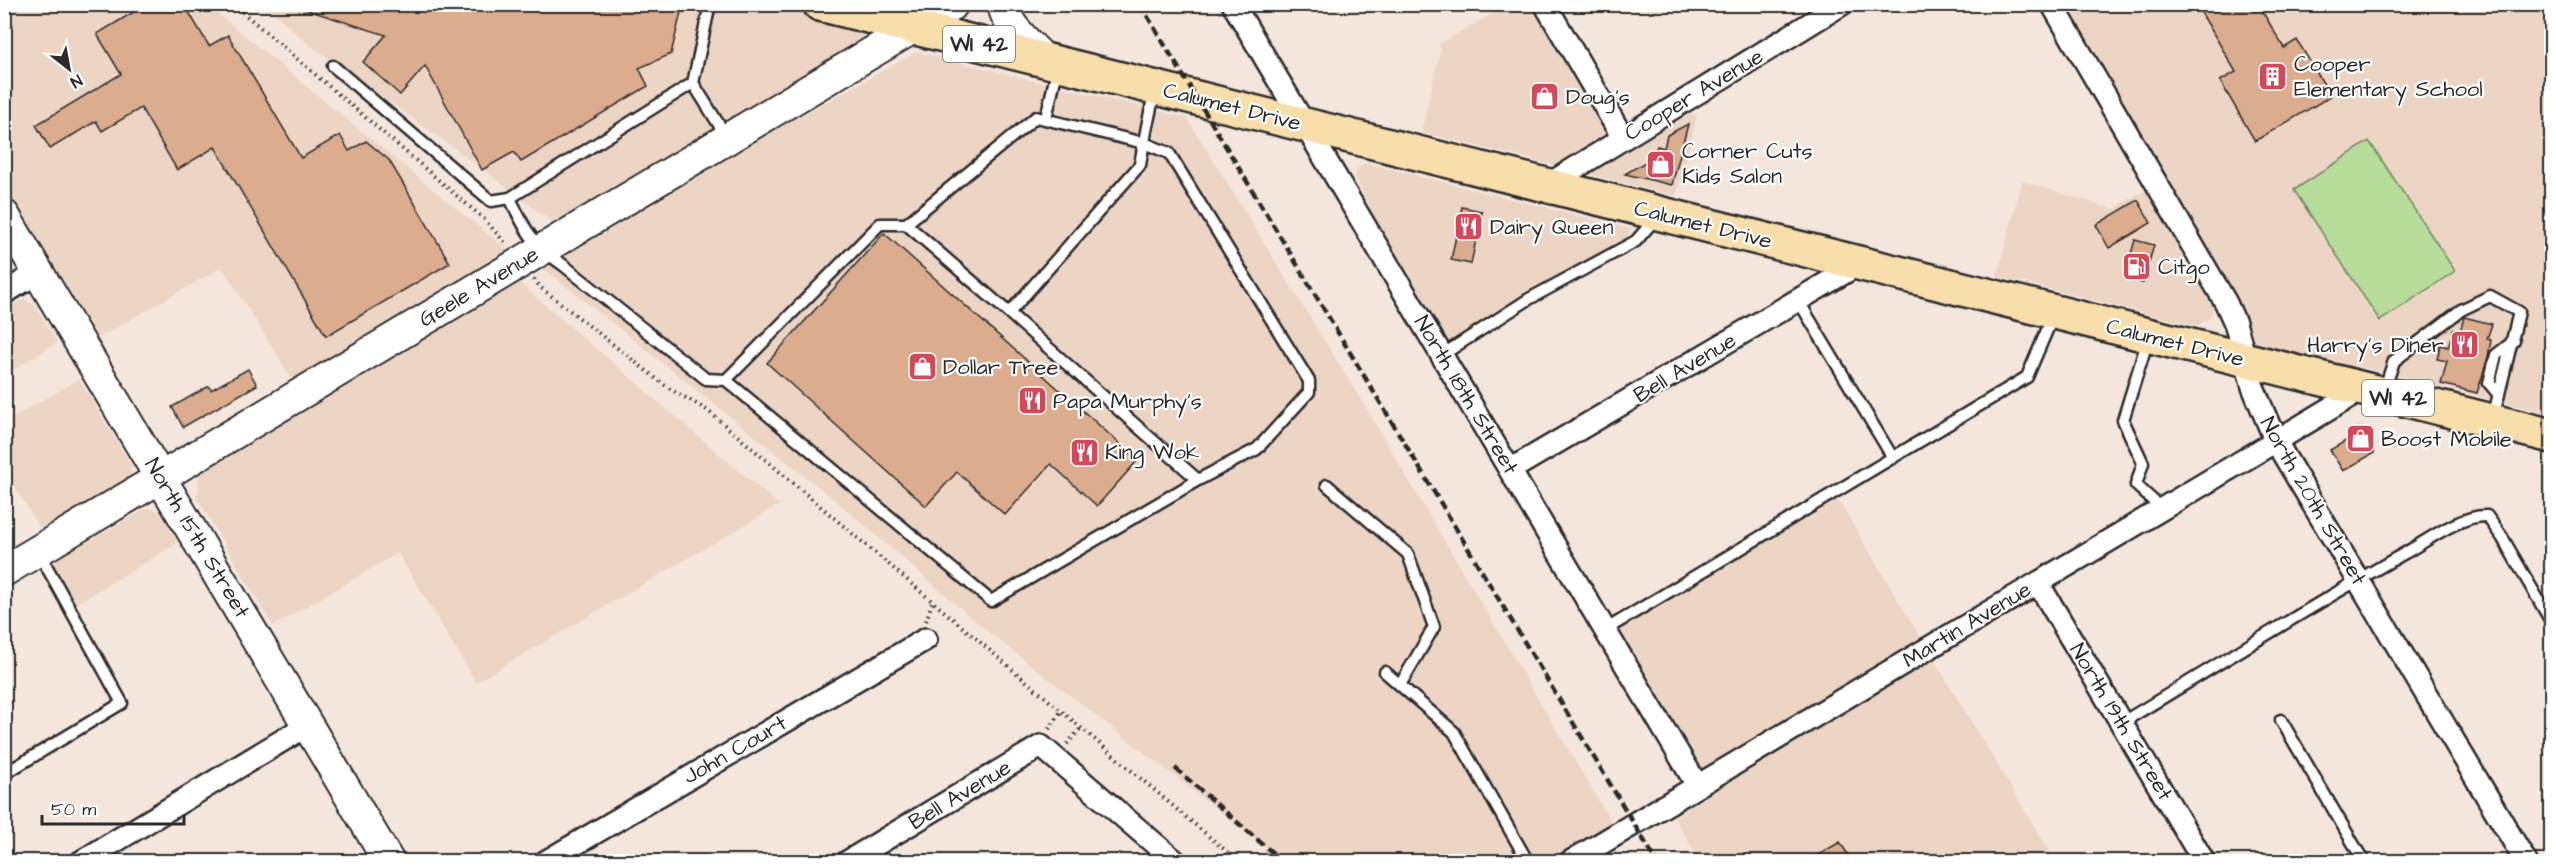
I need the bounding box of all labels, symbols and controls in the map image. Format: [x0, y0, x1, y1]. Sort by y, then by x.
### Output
road number: WI 42 [943, 26, 1015, 62]
north arrow [39, 39, 99, 99]
street label: Cooper Avenue [1619, 41, 1769, 149]
place label: Cooper Elementary School [2294, 49, 2483, 106]
building icon: Cooper Elementary School [2257, 61, 2289, 93]
text: N [66, 69, 86, 93]
street label: Calumet Drive [1160, 75, 1304, 139]
shop icon: Doug's [1529, 81, 1561, 113]
place label: Doug's [1566, 82, 1630, 114]
place label: Corner Cuts Kids Salon [1682, 136, 1813, 192]
shop icon: Corner Cuts Kids Salon [1645, 148, 1677, 180]
street label: Calumet Drive [1631, 193, 1775, 257]
restaurant icon: Dairy Queen [1453, 211, 1485, 243]
place label: Dairy Queen [1490, 212, 1613, 244]
street label: Geele Avenue [413, 239, 545, 335]
fuel station icon: Citgo [2121, 251, 2153, 283]
place label: Citgo [2158, 252, 2210, 284]
street label: North 18th Street [1406, 310, 1526, 480]
street label: Calumet Drive [2103, 311, 2247, 375]
street label: Bell Avenue [1628, 325, 1742, 411]
restaurant icon: Harry's Diner [2449, 329, 2481, 361]
place label: Harry's Diner [2307, 330, 2444, 362]
shop icon: Dollar Tree [906, 351, 938, 383]
place label: Dollar Tree [943, 352, 1058, 383]
road number: WI 42 [2362, 380, 2434, 416]
restaurant icon: Papa Murphy's [1016, 385, 1048, 417]
place label: Papa Murphy's [1053, 386, 1202, 418]
street label: North 20th Street [2252, 411, 2374, 591]
shop icon: Boost Mobile [2344, 423, 2376, 455]
place label: Boost Mobile [2381, 424, 2512, 455]
restaurant icon: King Wok [1068, 436, 1100, 468]
place label: King Wok [1105, 437, 1200, 469]
street label: North 15th Street [137, 452, 257, 624]
street label: Martin Avenue [1897, 574, 2037, 676]
street label: North 19th Street [2062, 637, 2180, 807]
street label: John Court [678, 708, 793, 792]
street label: Bell Avenue [903, 752, 1017, 838]
scale bar [42, 788, 184, 826]
text: 50 m [51, 797, 96, 822]

